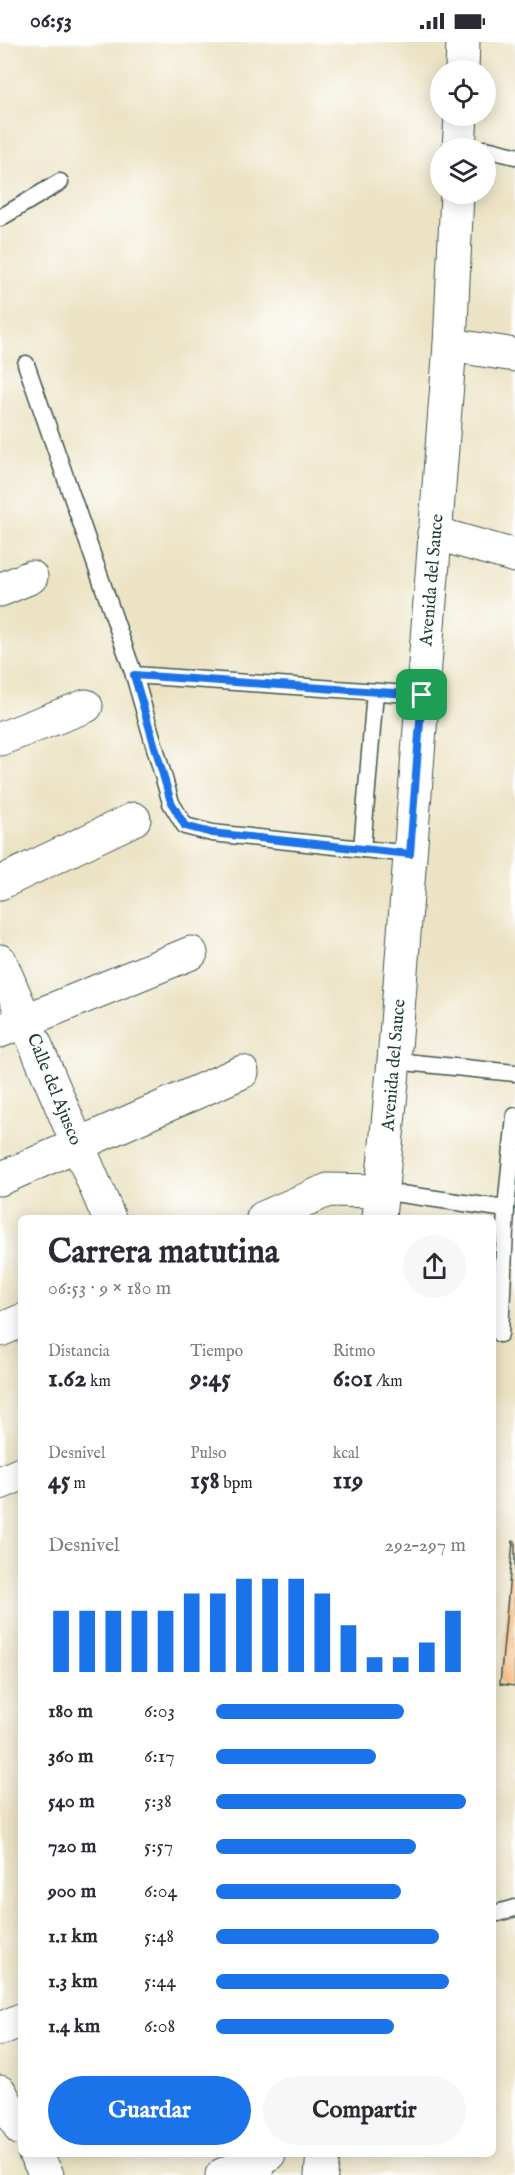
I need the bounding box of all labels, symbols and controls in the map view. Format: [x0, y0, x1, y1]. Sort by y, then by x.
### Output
text: 06:53 [30, 7, 72, 35]
map controls [430, 60, 496, 204]
button: locate [430, 60, 496, 126]
button: layers [430, 138, 496, 204]
street label: Avenida del Sauce [415, 513, 450, 648]
pin [396, 669, 447, 720]
icon: arrive [405, 678, 438, 711]
street label: Avenida del Sauce [377, 998, 412, 1133]
street label: Calle del Ajusco [21, 1030, 87, 1149]
text: Carrera matutina [48, 1232, 279, 1274]
button: share [403, 1235, 466, 1298]
text: 06:53 · 9 × 180 m [48, 1276, 171, 1301]
text: Distancia [48, 1342, 110, 1362]
text: Tiempo [190, 1342, 243, 1362]
text: Ritmo [333, 1342, 375, 1362]
text: 1.62 [48, 1362, 86, 1395]
text: 9:45 [190, 1362, 231, 1395]
text: 6:01 [333, 1362, 373, 1395]
text: km [86, 1372, 111, 1392]
text: /km [373, 1372, 403, 1392]
text: Desnivel [48, 1444, 105, 1464]
text: Pulso [190, 1444, 227, 1464]
text: kcal [333, 1444, 359, 1464]
text: 45 [48, 1464, 70, 1497]
text: 158 [190, 1464, 220, 1497]
text: 119 [333, 1464, 363, 1497]
text: m [70, 1474, 86, 1494]
text: bpm [220, 1474, 253, 1494]
text: Desnivel [48, 1533, 120, 1558]
text: 292–297 m [385, 1533, 466, 1558]
text: 180 m [48, 1699, 93, 1724]
text: 6:03 [144, 1699, 175, 1724]
text: 360 m [48, 1744, 94, 1769]
text: 6:17 [144, 1744, 175, 1769]
text: 540 m [48, 1789, 95, 1814]
text: 5:38 [144, 1789, 172, 1814]
text: 720 m [48, 1834, 96, 1859]
text: 5:57 [144, 1834, 173, 1859]
text: 900 m [48, 1879, 96, 1904]
text: 6:04 [144, 1879, 177, 1904]
text: 1.1 km [48, 1924, 98, 1949]
text: 5:48 [144, 1924, 174, 1949]
text: 1.3 km [48, 1969, 98, 1994]
text: 5:44 [144, 1969, 176, 1994]
text: 1.4 km [48, 2014, 100, 2039]
text: 6:08 [144, 2014, 175, 2039]
button: Guardar [48, 2076, 251, 2145]
button: Compartir [263, 2076, 466, 2145]

